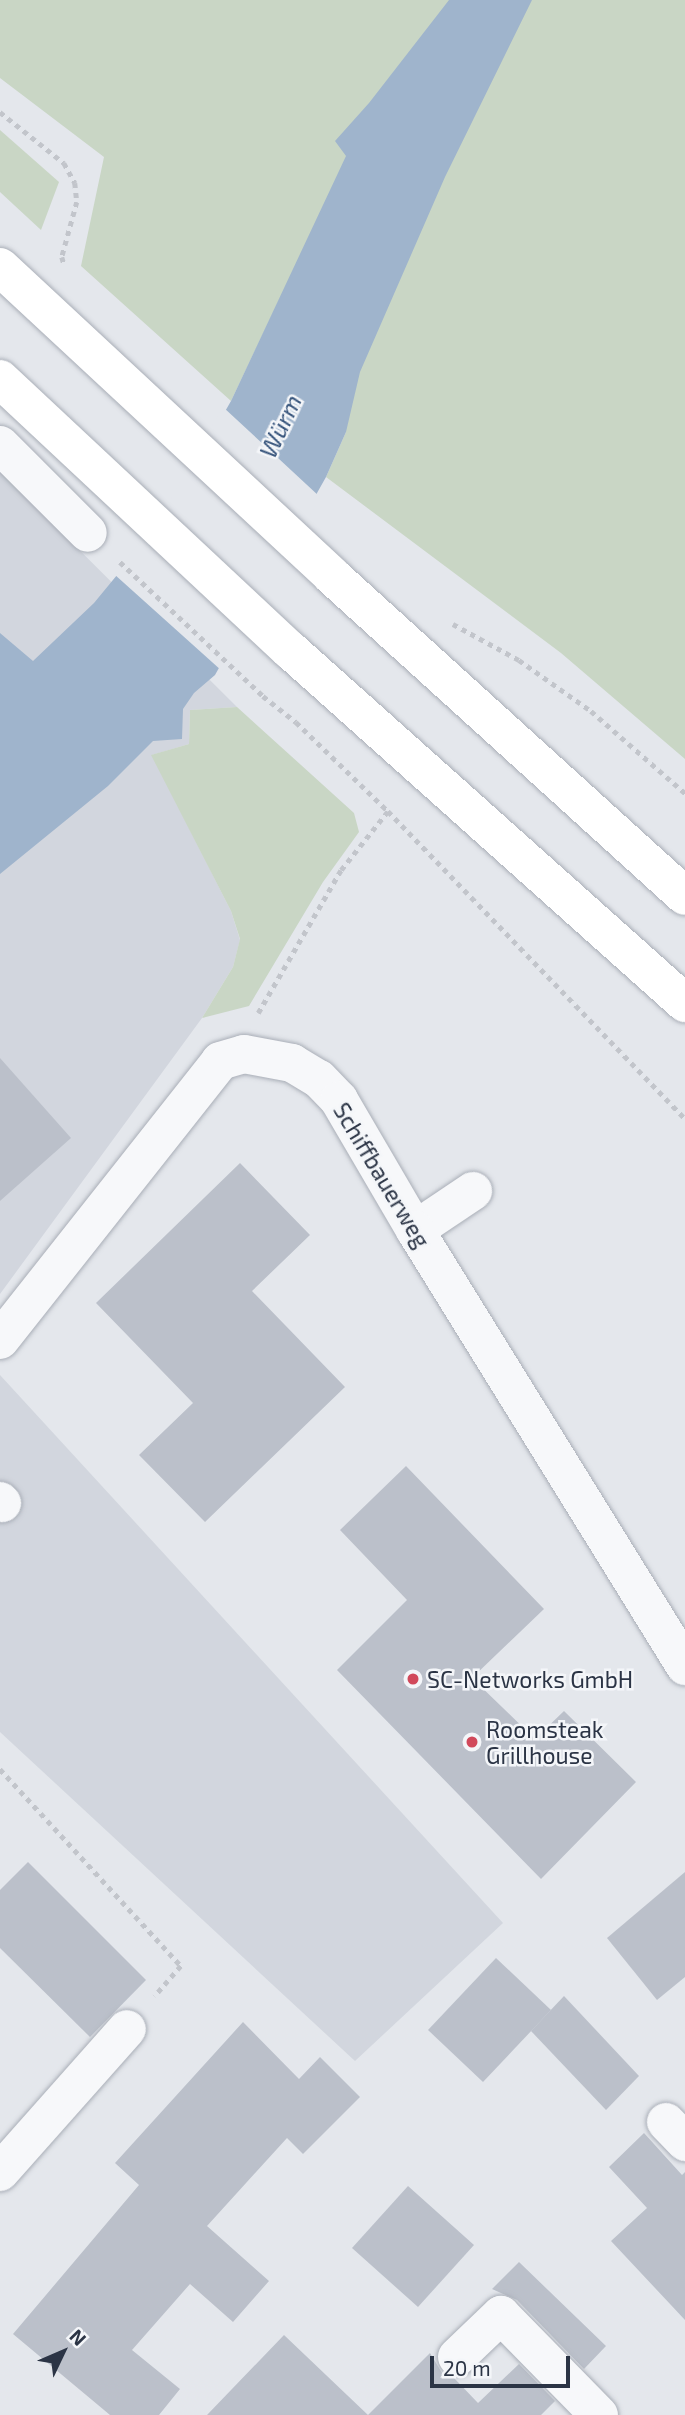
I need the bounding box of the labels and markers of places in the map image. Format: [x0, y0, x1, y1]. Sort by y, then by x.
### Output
place label: SC-Networks GmbH [427, 1665, 633, 1693]
marker: SC-Networks GmbH [405, 1671, 421, 1687]
place label: Roomsteak Grillhouse [486, 1715, 604, 1769]
marker: Roomsteak Grillhouse [464, 1734, 480, 1750]

